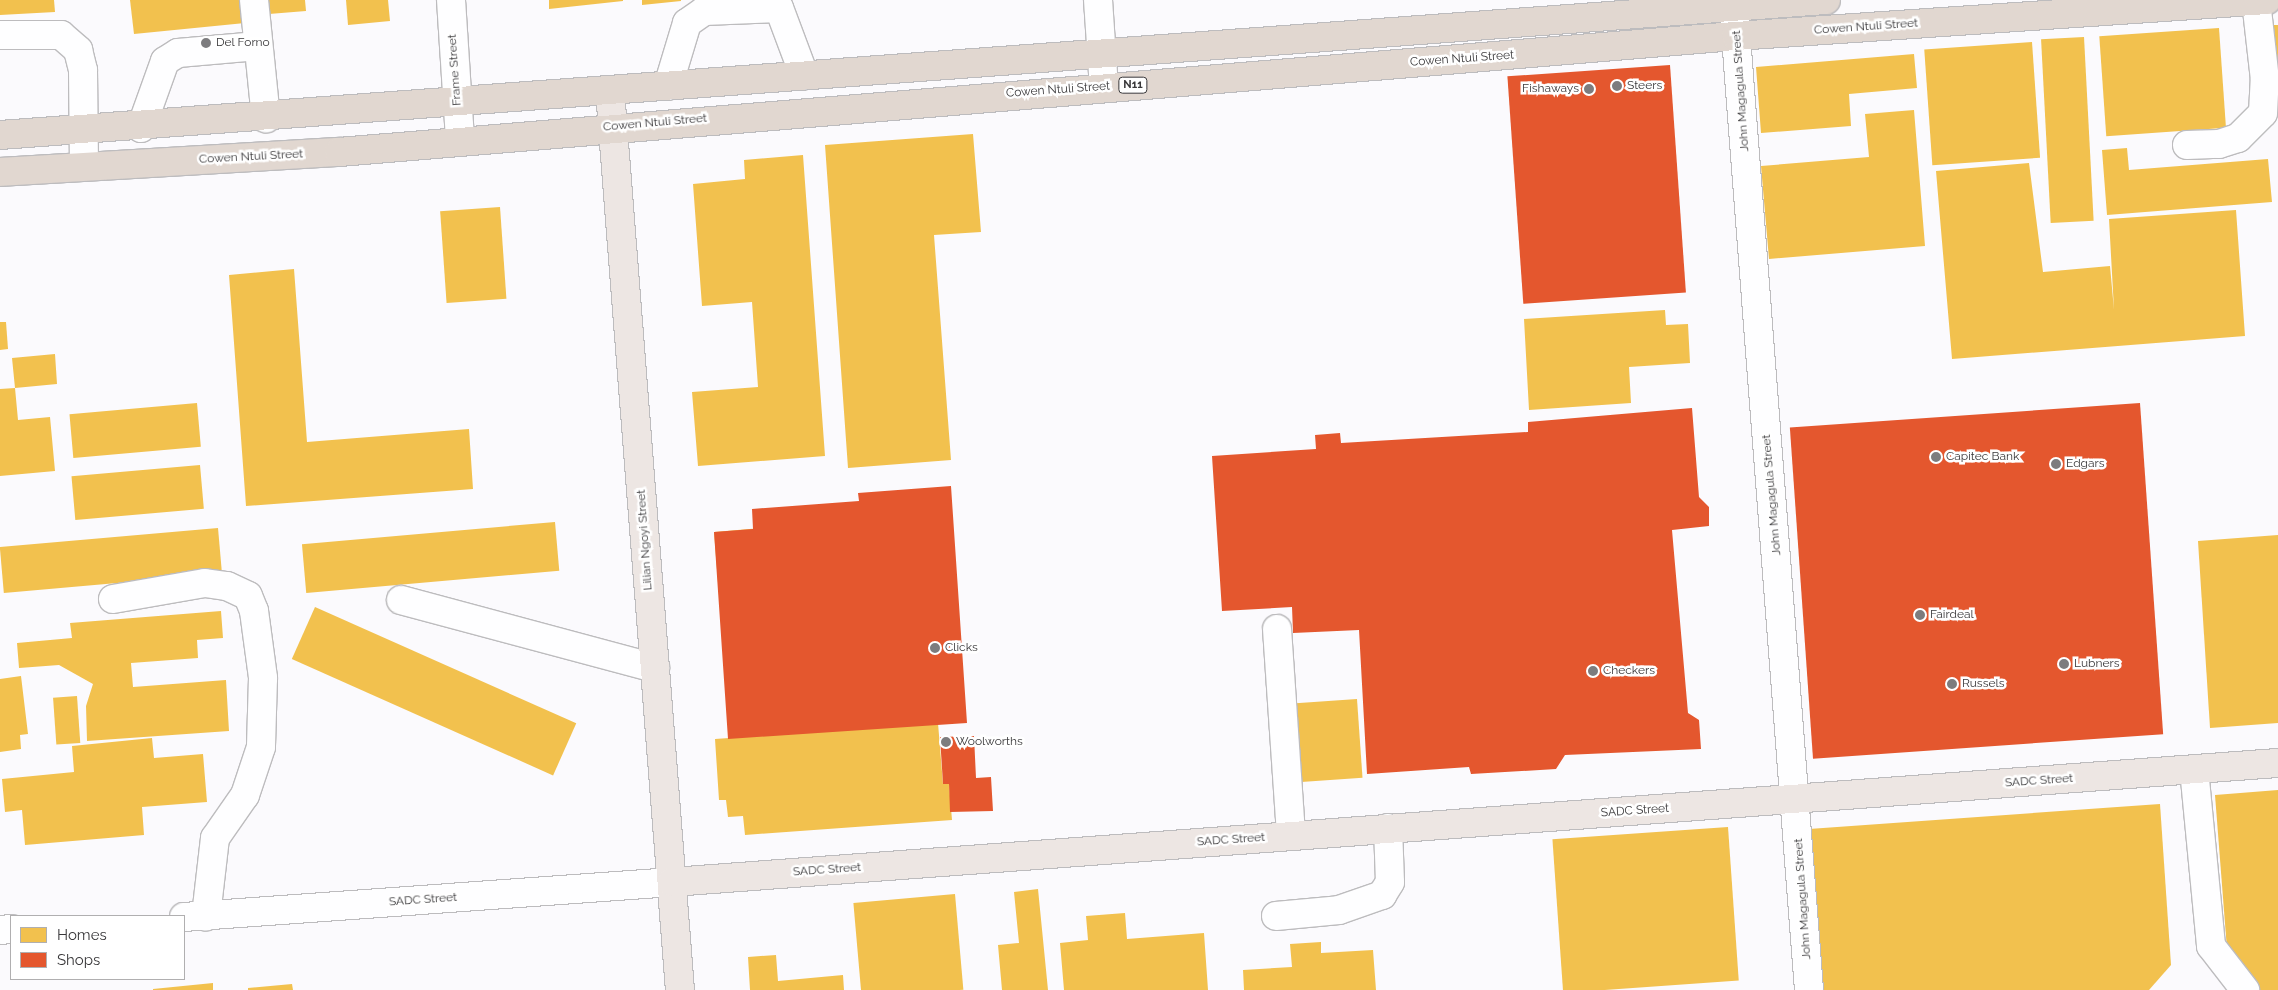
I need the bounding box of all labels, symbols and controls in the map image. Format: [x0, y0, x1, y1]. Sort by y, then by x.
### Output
street label: Cowen Ntuli Street [1813, 16, 1919, 38]
street label: John Magagula Street [1730, 30, 1752, 152]
street label: Frame Street [445, 34, 465, 106]
place label: Del Forno [216, 36, 270, 50]
marker: Del Forno [200, 37, 212, 49]
street label: Cowen Ntuli Street [1409, 48, 1515, 70]
road number: N11 [1118, 76, 1148, 94]
street label: Cowen Ntuli Street [1005, 79, 1111, 101]
place label: Steers [1627, 79, 1662, 93]
marker: Steers [1611, 80, 1623, 92]
place label: Fishaways [1522, 82, 1579, 96]
marker: Fishaways [1583, 83, 1595, 95]
street label: Cowen Ntuli Street [602, 111, 708, 135]
street label: Cowen Ntuli Street [199, 147, 303, 167]
street label: John Magagula Street [1760, 434, 1784, 556]
place label: Capitec Bank [1946, 450, 2019, 464]
marker: Capitec Bank [1930, 451, 1942, 463]
place label: Edgars [2066, 457, 2105, 471]
marker: Edgars [2050, 458, 2062, 470]
street label: Lilian Ngoyi Street [634, 489, 656, 591]
place label: Fairdeal [1930, 608, 1974, 622]
marker: Fairdeal [1914, 609, 1926, 621]
place label: Clicks [945, 641, 978, 655]
marker: Clicks [929, 642, 941, 654]
place label: Lubners [2074, 657, 2120, 671]
marker: Lubners [2058, 658, 2070, 670]
place label: Checkers [1603, 664, 1655, 678]
marker: Checkers [1587, 665, 1599, 677]
place label: Russels [1962, 677, 2005, 691]
marker: Russels [1946, 678, 1958, 690]
place label: Woolworths [956, 735, 1023, 749]
marker: Woolworths [940, 736, 952, 748]
street label: SADC Street [2004, 771, 2074, 791]
street label: SADC Street [1600, 801, 1670, 821]
street label: SADC Street [1196, 830, 1266, 850]
street label: John Magagula Street [1792, 838, 1814, 960]
street label: SADC Street [792, 860, 862, 880]
street label: SADC Street [388, 890, 458, 910]
legend [10, 915, 185, 980]
text: Homes [57, 926, 107, 944]
text: Shops [57, 951, 100, 969]

